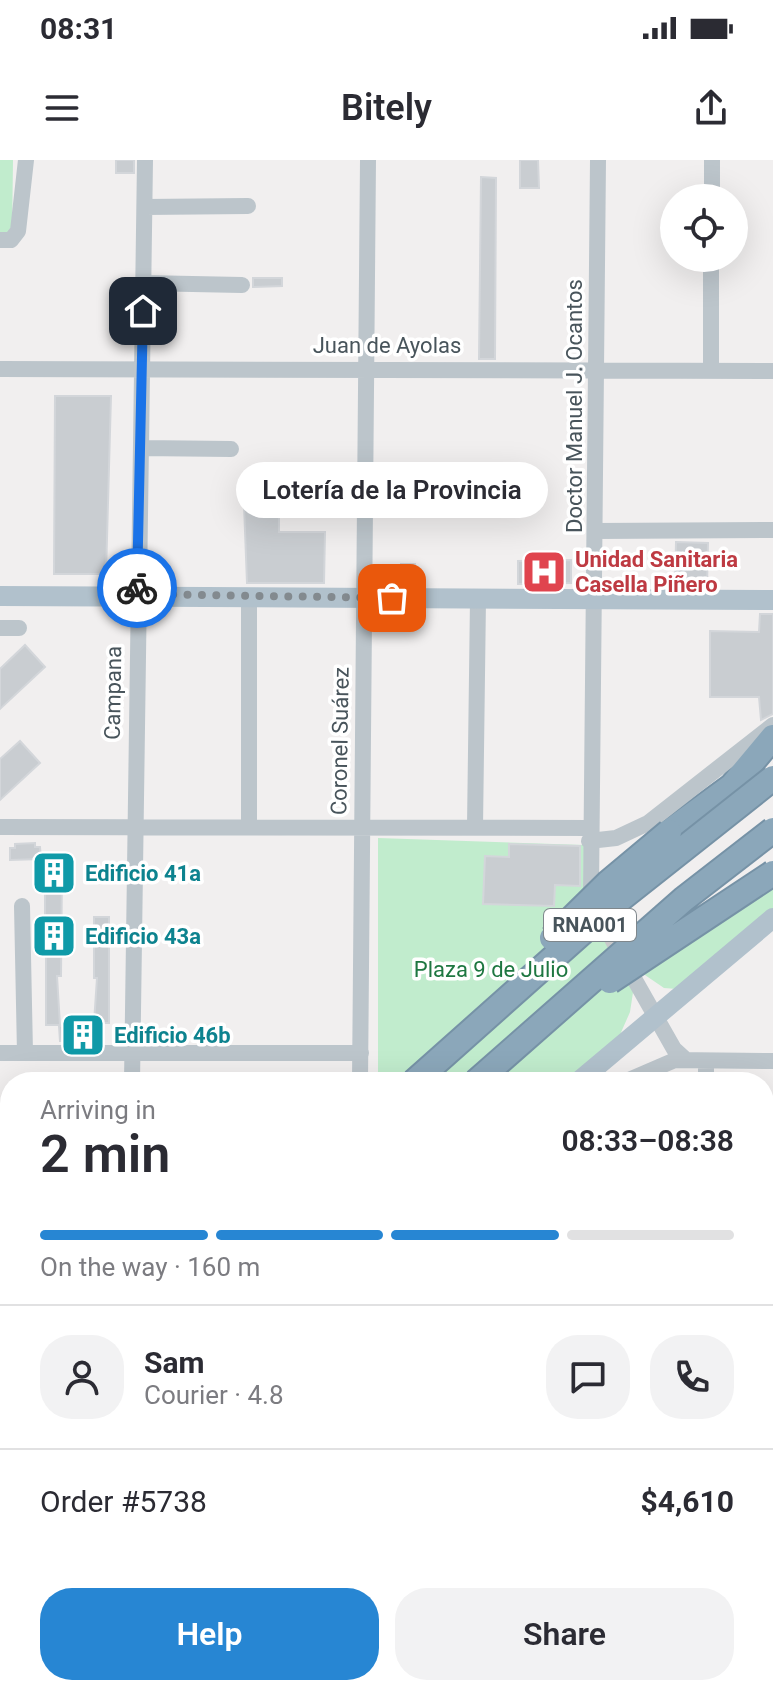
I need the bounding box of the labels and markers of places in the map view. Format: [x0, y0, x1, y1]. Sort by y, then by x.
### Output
pin [109, 277, 177, 345]
callout: Lotería de la Provincia [236, 462, 548, 518]
place label: Unidad Sanitaria Casella Piñero [575, 547, 738, 597]
hospital icon: Unidad Sanitaria Casella Piñero [520, 548, 568, 596]
pin [358, 564, 426, 632]
building icon: Edificio 41a [30, 849, 78, 897]
place label: Edificio 41a [85, 861, 201, 886]
building icon: Edificio 43a [30, 912, 78, 960]
place label: Edificio 43a [85, 924, 201, 949]
building icon: Edificio 46b [59, 1011, 107, 1059]
place label: Edificio 46b [114, 1023, 231, 1048]

